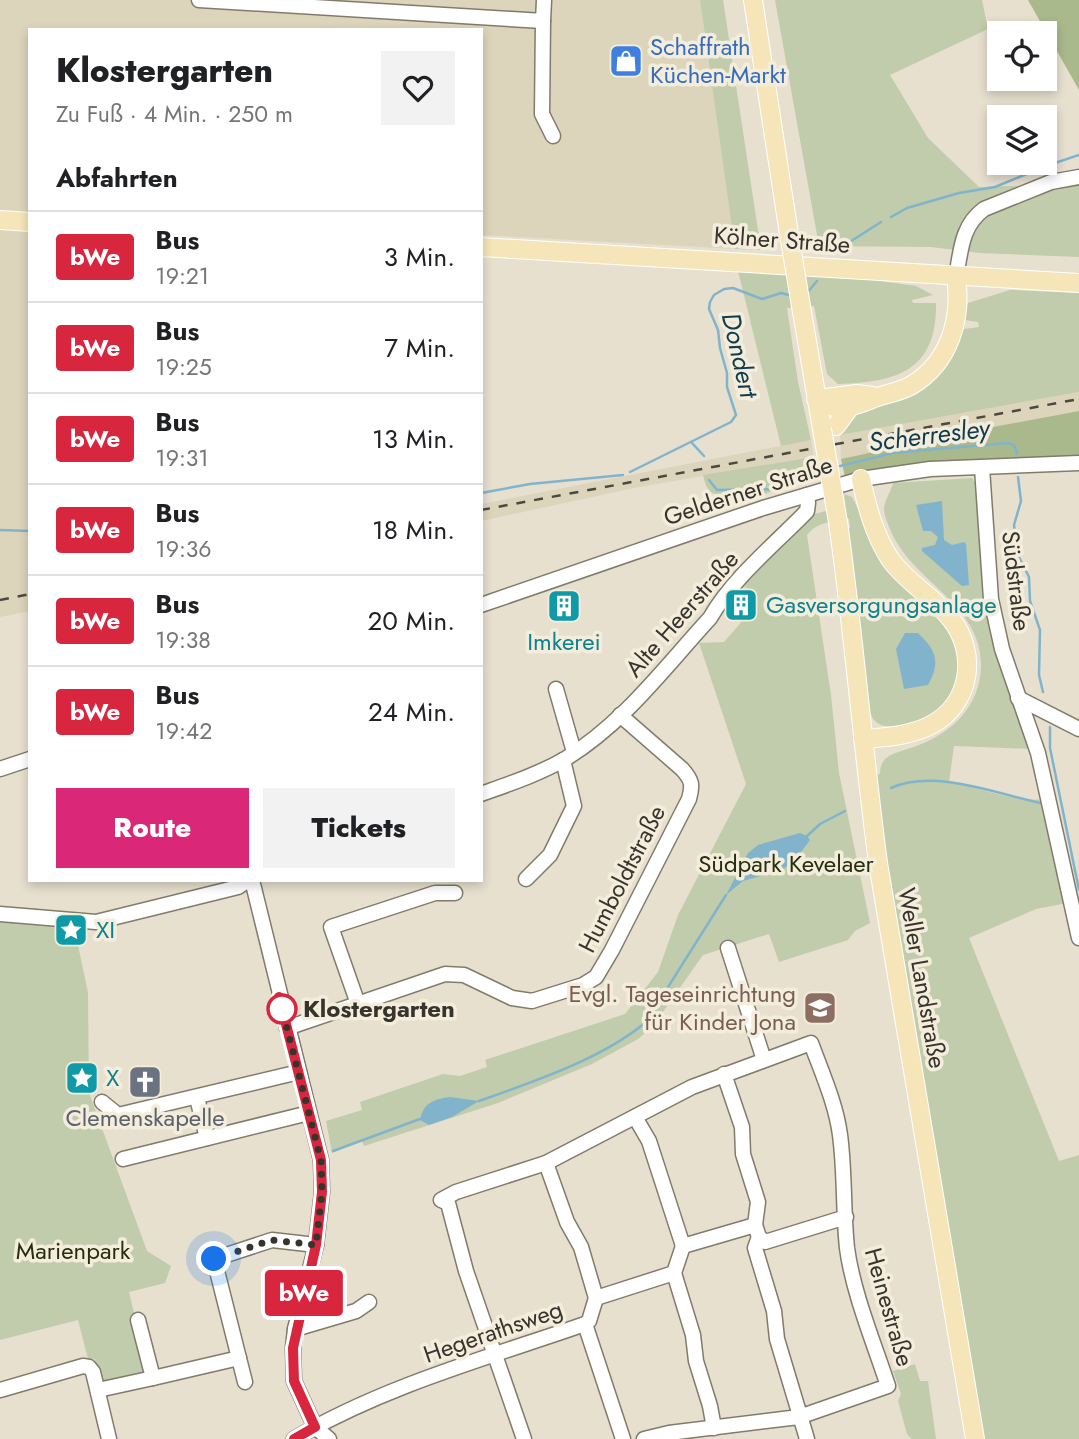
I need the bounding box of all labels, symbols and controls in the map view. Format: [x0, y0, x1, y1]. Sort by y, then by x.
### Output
map controls [987, 21, 1057, 175]
button: locate [987, 21, 1057, 91]
place label: Schaffrath Küchen-Markt [650, 29, 786, 92]
shop icon: Schaffrath Küchen-Markt [607, 42, 645, 80]
text: Klostergarten [56, 47, 273, 94]
button: heart [381, 51, 455, 125]
text: Zu Fuß · 4 Min. · 250 m [56, 97, 293, 131]
button: layers [987, 105, 1057, 175]
text: Abfahrten [56, 159, 178, 197]
street label: Kölner Straße [713, 217, 851, 262]
text: Bus [155, 221, 199, 259]
text: 3 Min. [384, 238, 455, 276]
text: bWe [70, 239, 120, 274]
text: 19:21 [155, 259, 209, 293]
water label: Dondert [712, 309, 769, 403]
text: Bus [155, 312, 199, 350]
text: 7 Min. [384, 329, 455, 367]
text: bWe [70, 330, 120, 365]
text: 19:25 [155, 350, 212, 384]
text: Bus [155, 403, 199, 441]
water label: Scherresley [866, 408, 994, 461]
text: 13 Min. [372, 420, 455, 458]
text: bWe [70, 421, 120, 456]
text: 19:31 [155, 441, 209, 475]
street label: Gelderner Straße [659, 447, 837, 534]
text: Bus [155, 494, 199, 532]
text: 18 Min. [372, 511, 455, 549]
text: bWe [70, 512, 120, 547]
street label: Südstraße [993, 529, 1040, 633]
text: 19:36 [155, 532, 212, 566]
street label: Alte Heerstraße [617, 543, 747, 685]
text: Bus [155, 585, 199, 623]
building icon: Gasversorgungsanlage [722, 586, 760, 624]
building icon: Imkerei [545, 587, 583, 625]
place label: Gasversorgungsanlage [766, 587, 997, 622]
text: 20 Min. [368, 602, 455, 640]
text: bWe [70, 603, 120, 638]
text: 19:38 [155, 623, 211, 657]
place label: Imkerei [527, 624, 601, 659]
text: Bus [155, 676, 199, 714]
text: 24 Min. [368, 693, 455, 731]
text: bWe [70, 694, 120, 729]
text: 19:42 [155, 714, 212, 748]
button: Route [56, 788, 249, 868]
button: Tickets [263, 788, 455, 868]
street label: Humboldtstraße [569, 799, 674, 959]
park label: Südpark Kevelaer [698, 846, 875, 881]
street label: Weller Landstraße [889, 885, 956, 1071]
place icon: XI [52, 911, 90, 949]
place label: XI [96, 912, 115, 947]
place label: Evgl. Tageseinrichtung für Kinder Jona [569, 976, 796, 1039]
school or university icon: Evgl. Tageseinrichtung für Kinder Jona [801, 989, 839, 1027]
place label: Klostergarten [303, 991, 455, 1026]
marker: Klostergarten [267, 994, 297, 1024]
place icon: X [63, 1059, 101, 1097]
place label: X [106, 1060, 120, 1095]
church icon: Clemenskapelle [126, 1063, 164, 1101]
place label: Clemenskapelle [65, 1100, 225, 1135]
park label: Marienpark [16, 1233, 131, 1268]
your location [196, 1241, 231, 1276]
street label: Heinestraße [856, 1243, 923, 1370]
line badge: bWe [264, 1270, 344, 1316]
text: bWe [279, 1275, 329, 1310]
street label: Hegerathsweg [418, 1291, 567, 1372]

